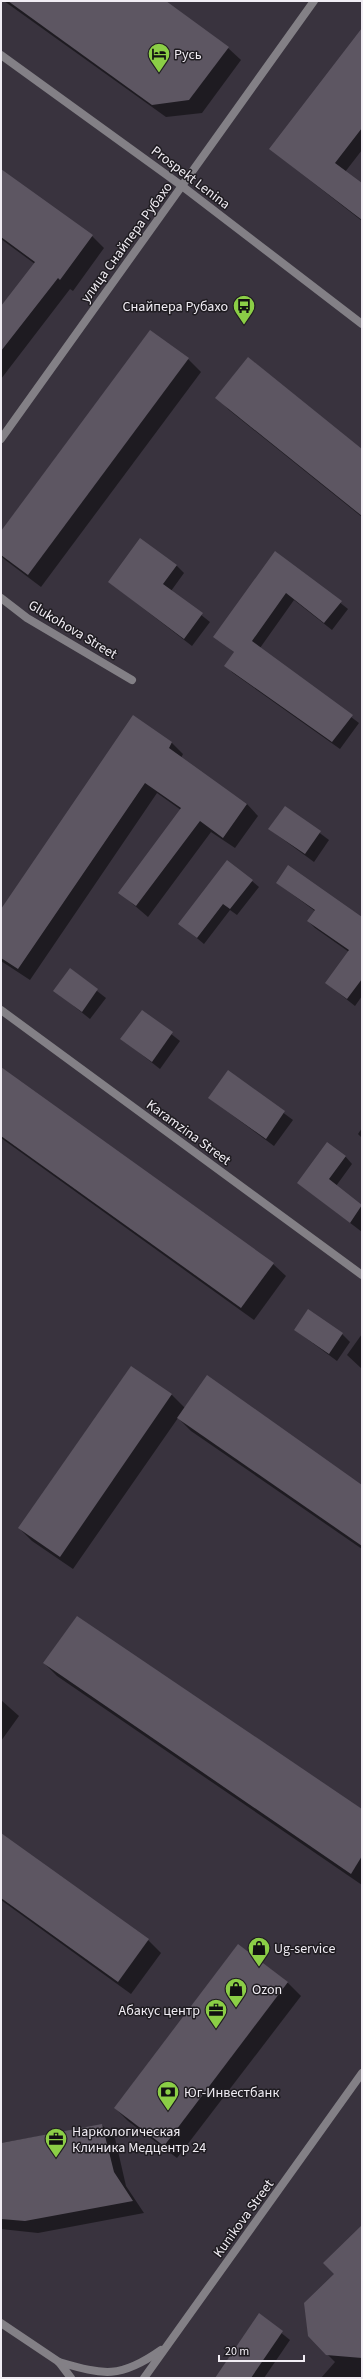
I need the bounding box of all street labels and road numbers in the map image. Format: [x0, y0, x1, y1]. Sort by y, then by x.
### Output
street label: Prospekt Lenina [147, 141, 234, 214]
street label: улица Снайпера Рубахо [77, 178, 175, 306]
street label: Glukohova Street [24, 595, 121, 664]
street label: Karamzina Street [142, 1095, 235, 1171]
street label: Kunikova Street [209, 2175, 279, 2262]

